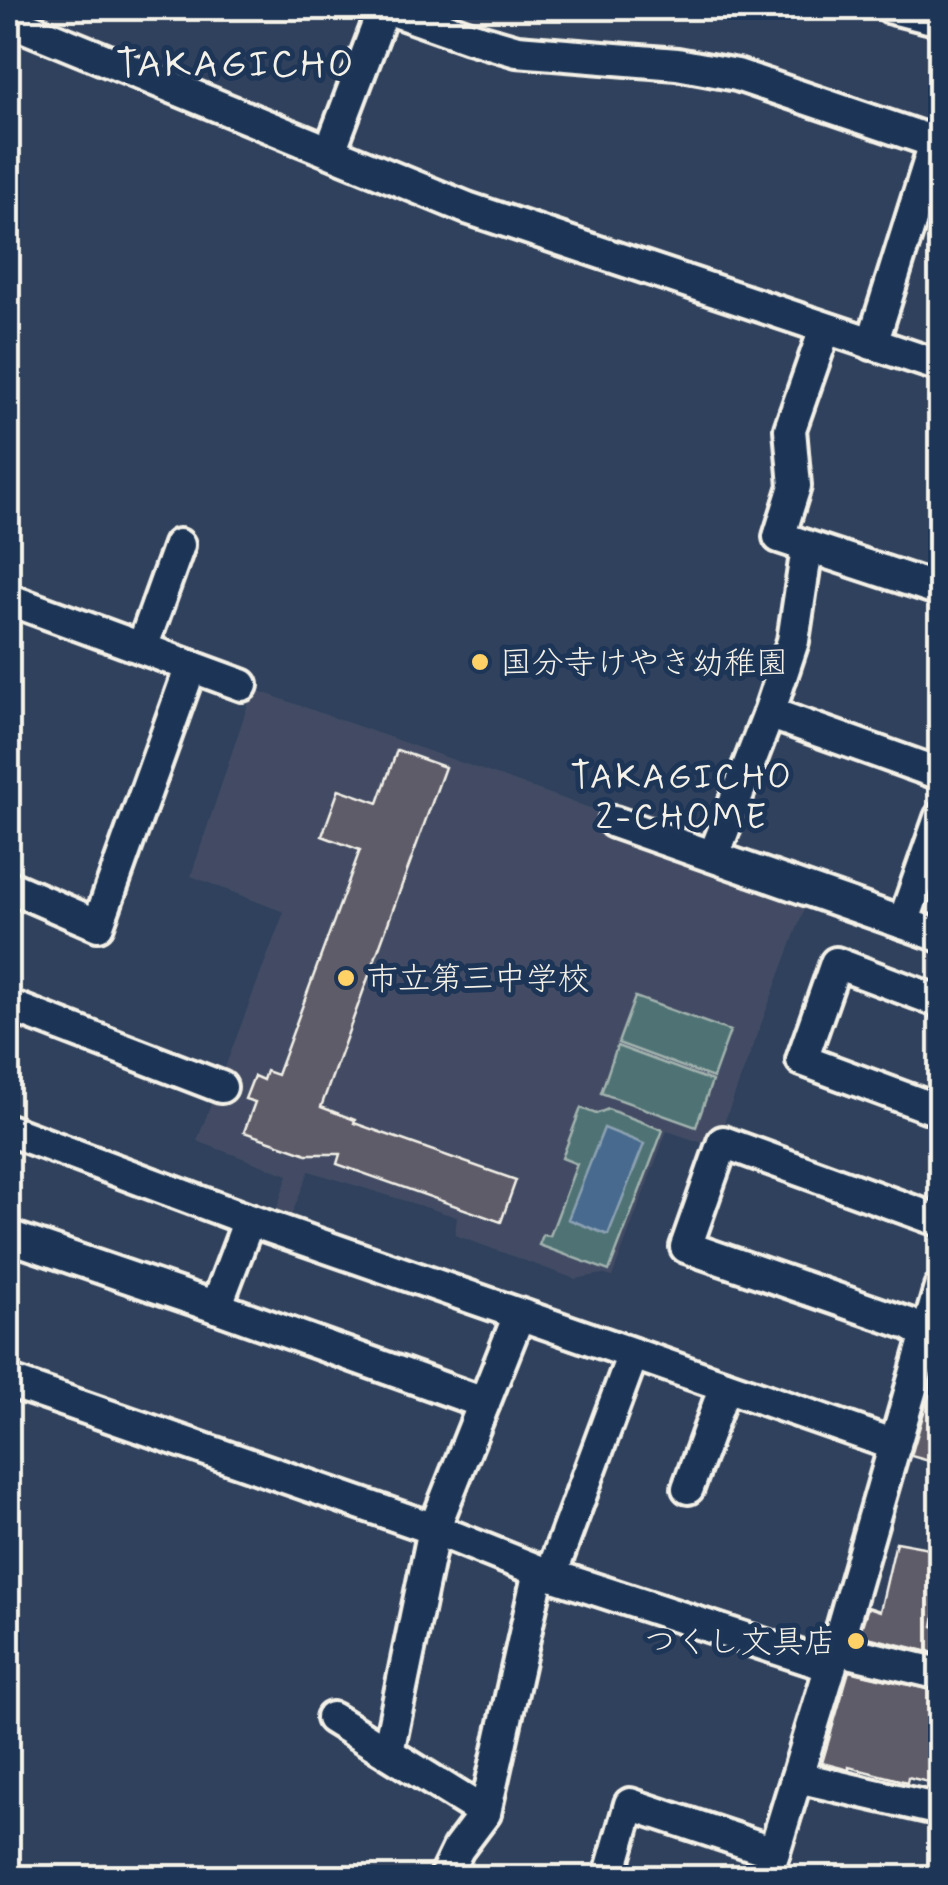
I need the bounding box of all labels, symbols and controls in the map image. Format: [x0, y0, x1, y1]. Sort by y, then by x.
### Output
district label: TAKAGICHO [116, 41, 356, 90]
place label: 国分寺けやき幼稚園 [500, 643, 788, 685]
marker: 国分寺けやき幼稚園 [469, 651, 491, 673]
district label: TAKAGICHO 2-CHOME [571, 755, 793, 841]
place label: 市立第三中学校 [366, 959, 590, 1001]
marker: 市立第三中学校 [335, 967, 357, 989]
place label: つくし文具店 [644, 1622, 836, 1664]
marker: つくし文具店 [845, 1630, 867, 1652]

